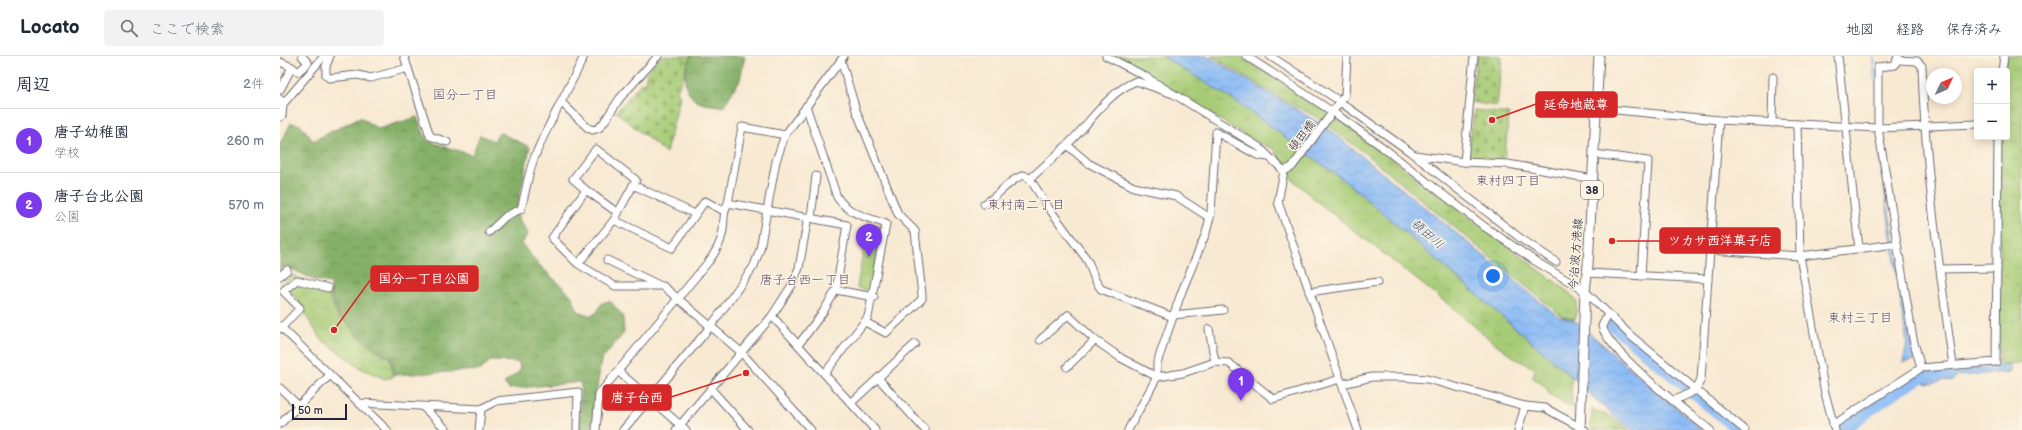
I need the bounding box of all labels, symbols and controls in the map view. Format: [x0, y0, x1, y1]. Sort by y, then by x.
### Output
search box [104, 10, 384, 46]
text: Locato [20, 16, 80, 39]
icon: search [118, 17, 140, 39]
text: ここで検索 [150, 20, 225, 39]
text: 地図 [1846, 21, 1874, 38]
text: 経路 [1896, 21, 1924, 38]
text: 保存済み [1946, 21, 2002, 38]
north arrow [1926, 68, 1962, 104]
map controls [1974, 68, 2010, 140]
button: + [1974, 68, 2010, 104]
text: 周辺 [16, 75, 50, 95]
text: 2件 [243, 76, 264, 92]
district label: 国分一丁目 [432, 87, 498, 103]
callout: 延命地蔵尊 [1536, 92, 1617, 117]
text: 延命地蔵尊 [1543, 97, 1609, 113]
button: − [1974, 104, 2010, 140]
street label: 頓田橋 [1285, 117, 1319, 155]
text: 唐子幼稚園 [54, 123, 129, 142]
text: 1 [26, 133, 32, 149]
text: 260 m [226, 133, 264, 149]
text: 学校 [54, 145, 80, 161]
district label: 東村四丁目 [1475, 173, 1541, 189]
road number: 38 [1581, 181, 1603, 199]
text: 唐子台北公園 [54, 187, 144, 206]
text: 2 [25, 197, 33, 213]
text: 570 m [228, 197, 264, 213]
district label: 東村南二丁目 [987, 197, 1065, 213]
text: 公園 [54, 209, 80, 225]
water label: 頓田川 [1407, 215, 1447, 253]
street label: 今治波方港線 [1566, 218, 1586, 290]
pin: 2 [856, 224, 882, 257]
callout: ツカサ西洋菓子店 [1660, 228, 1780, 253]
text: ツカサ西洋菓子店 [1668, 233, 1772, 249]
callout: 国分一丁目公園 [371, 266, 478, 291]
your location [1483, 266, 1503, 286]
text: 国分一丁目公園 [378, 271, 470, 287]
district label: 唐子台西一丁目 [759, 272, 851, 288]
district label: 東村三丁目 [1827, 310, 1893, 326]
pin: 1 [1228, 368, 1254, 401]
callout: 唐子台西 [603, 385, 671, 410]
text: 唐子台西 [611, 390, 663, 406]
scale bar [292, 402, 347, 421]
text: 50 m [298, 404, 323, 417]

